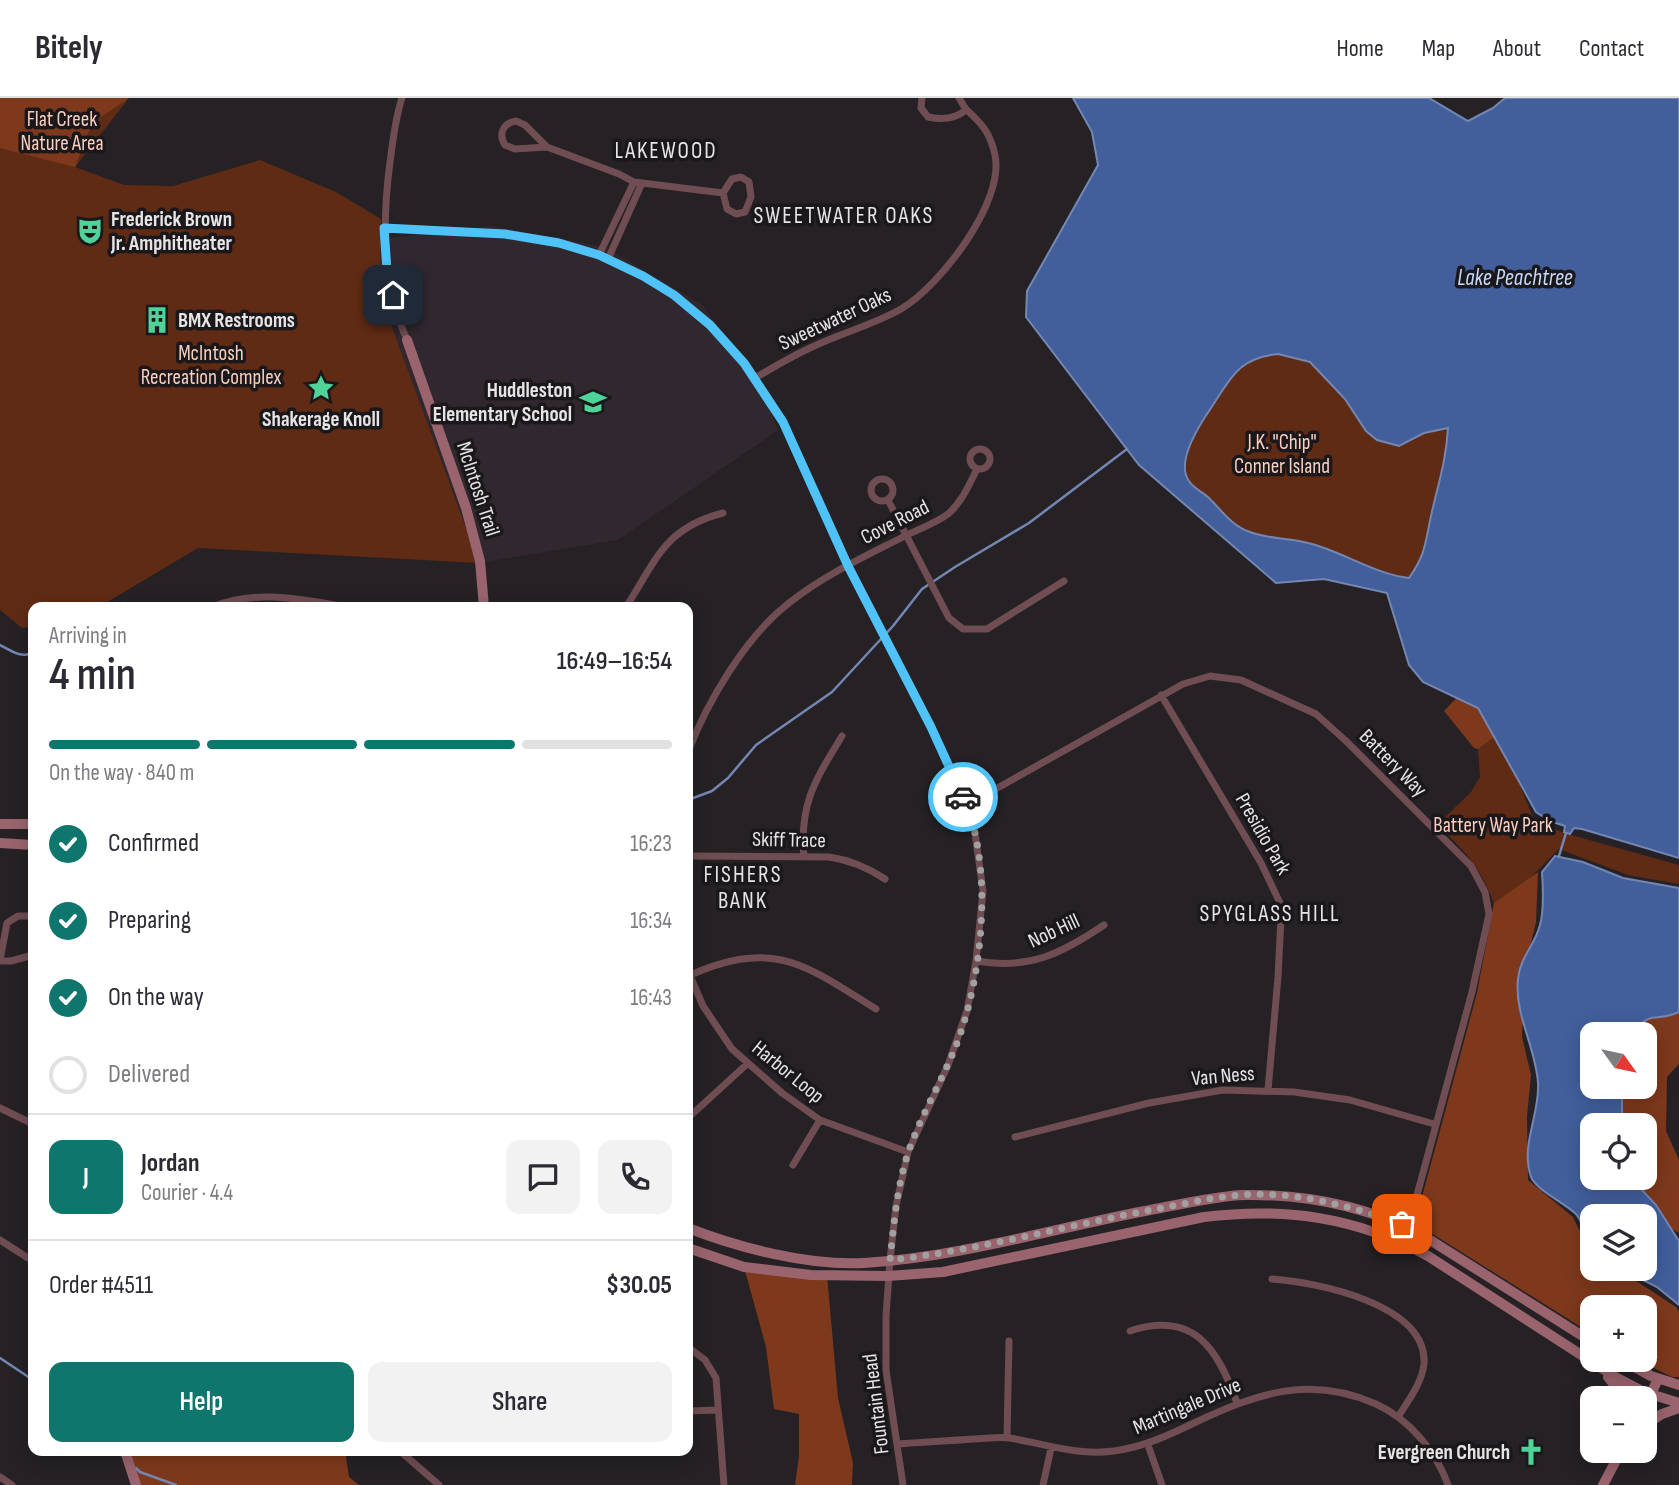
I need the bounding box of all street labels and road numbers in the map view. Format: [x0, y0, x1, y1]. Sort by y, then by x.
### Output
street label: Sweetwater Oaks [775, 282, 895, 356]
street label: McIntosh Trail [451, 439, 505, 539]
street label: Cove Road [857, 494, 933, 550]
street label: Battery Way [1354, 724, 1432, 802]
street label: Presidio Park [1230, 789, 1296, 879]
street label: Skiff Trace [752, 827, 826, 853]
street label: Nob Hill [1024, 908, 1084, 954]
street label: Harbor Loop [747, 1035, 829, 1109]
street label: Van Ness [1190, 1061, 1256, 1091]
street label: Fountain Head [857, 1352, 895, 1456]
street label: Martingale Drive [1129, 1372, 1245, 1440]

